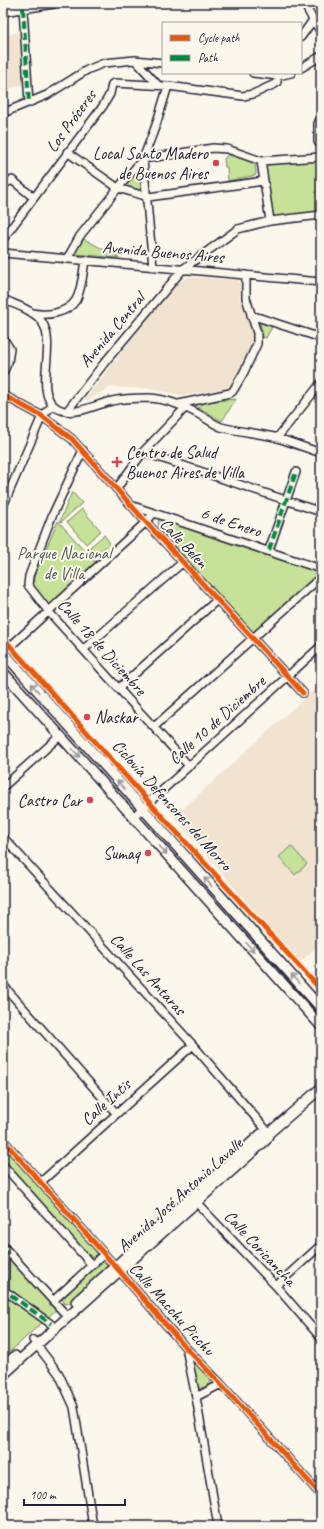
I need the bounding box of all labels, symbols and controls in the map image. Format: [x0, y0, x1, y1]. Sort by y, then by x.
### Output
legend [162, 22, 302, 74]
text: Cycle path [198, 30, 240, 46]
text: Path [198, 50, 218, 66]
street label: Los Próceres [41, 84, 102, 156]
place label: Local Santo Madero de Buenos Aires [93, 143, 209, 184]
marker: Local Santo Madero de Buenos Aires [211, 158, 221, 168]
street label: Avenida Buenos Aires [102, 236, 227, 268]
street label: Avenida Central [75, 286, 151, 372]
place label: Centro de Salud Buenos Aires de Villa [126, 442, 245, 483]
marker: Centro de Salud Buenos Aires de Villa [111, 456, 123, 468]
street label: 6 de Enero [198, 502, 265, 542]
street label: Calle Belen [155, 513, 213, 573]
park label: Parque Nacional de Villa [17, 543, 114, 584]
street label: Calle 18 de Diciembre [53, 594, 152, 701]
street label: Calle 10 de Diciembre [164, 670, 271, 769]
one-way arrow [30, 683, 40, 693]
place label: Naskar [95, 707, 139, 728]
marker: Naskar [82, 712, 92, 722]
street label: Ciclovía Defensores del Morro [108, 735, 238, 876]
one-way arrow [71, 748, 80, 759]
one-way arrow [117, 780, 126, 790]
place label: Castro Car [18, 790, 84, 811]
marker: Castro Car [85, 795, 95, 805]
place label: Sumaq [103, 843, 142, 864]
one-way arrow [158, 845, 167, 855]
marker: Sumaq [143, 848, 153, 858]
one-way arrow [204, 877, 213, 887]
street label: Calle Las Antaras [106, 929, 192, 1021]
one-way arrow [245, 941, 254, 951]
one-way arrow [290, 974, 300, 984]
street label: Calle Intis [77, 1073, 136, 1130]
street label: Avenida José Antonio Lavalle [113, 1132, 248, 1257]
street label: Calle Coricancha [220, 1206, 302, 1292]
street label: Calle Macchu Picchu [125, 1258, 220, 1361]
scale bar [24, 1481, 125, 1507]
text: 100 m [30, 1487, 57, 1503]

